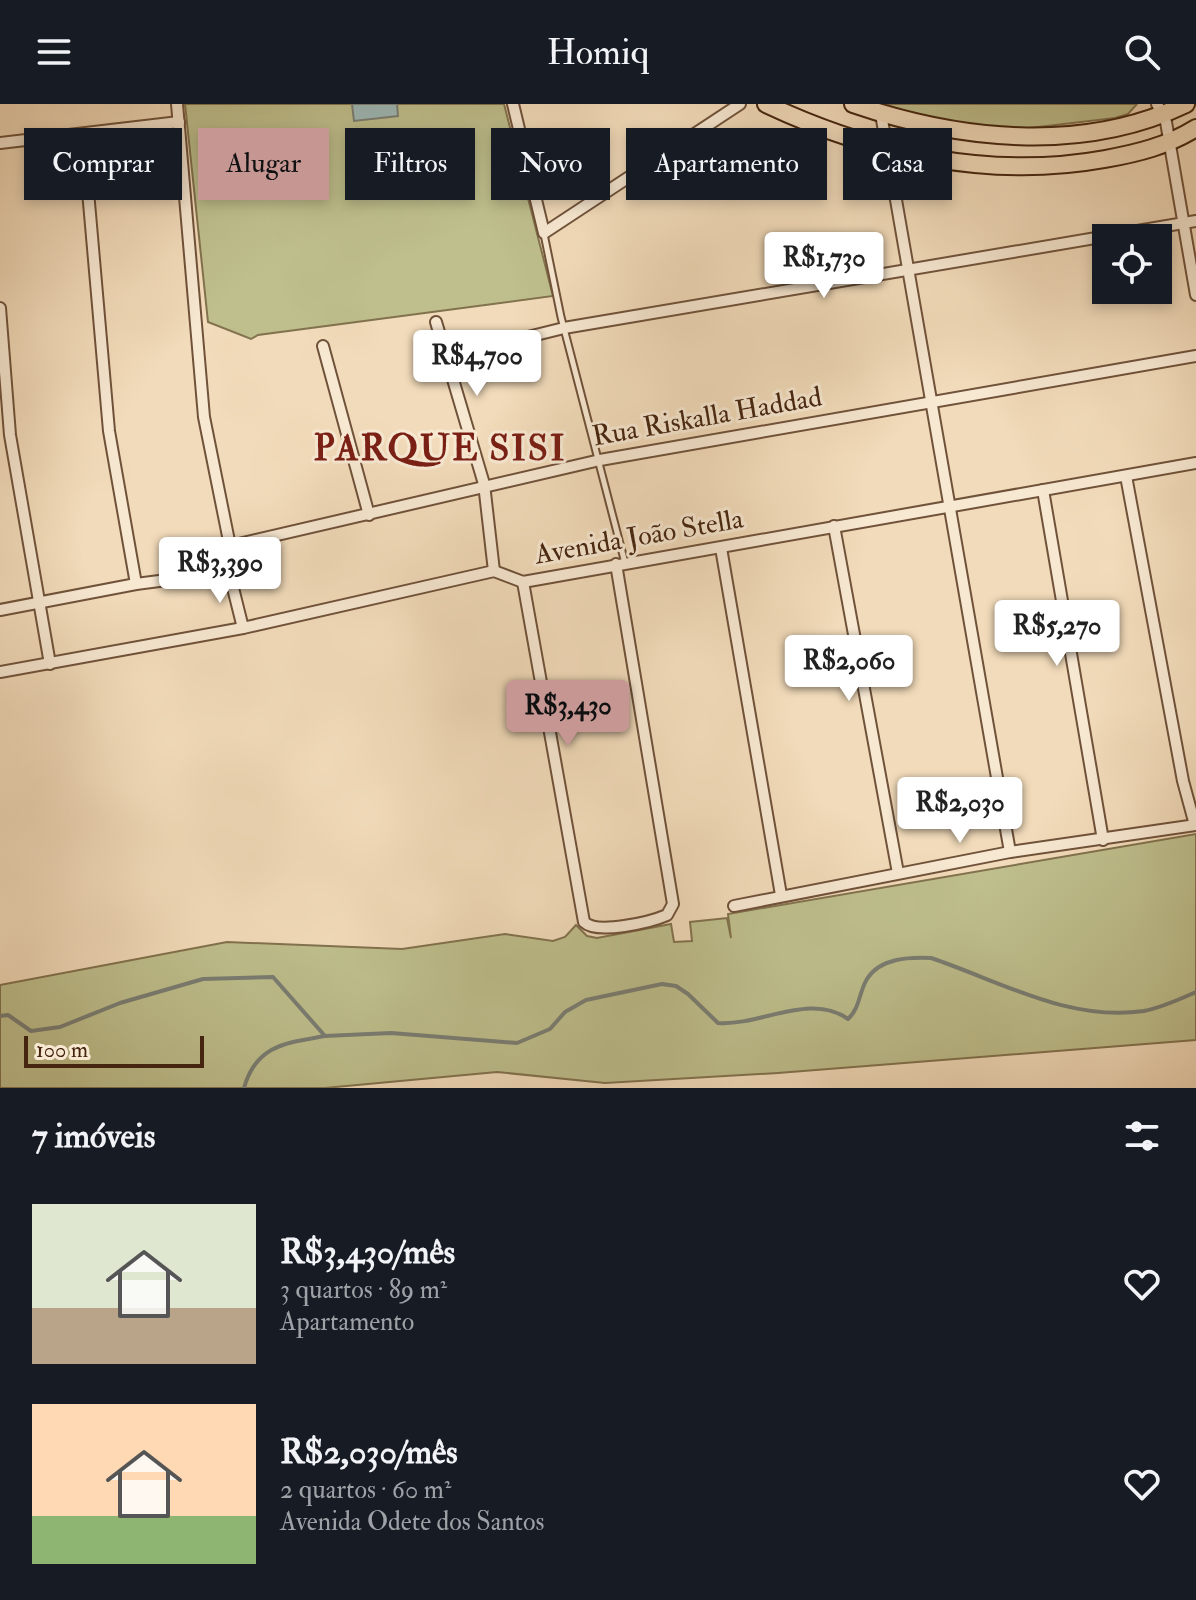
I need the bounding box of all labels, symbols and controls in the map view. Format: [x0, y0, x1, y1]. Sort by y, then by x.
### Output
icon: menu [32, 30, 76, 74]
text: Homiq [547, 30, 649, 75]
icon: search [1120, 30, 1164, 74]
chip: Comprar [24, 128, 182, 200]
chip: Alugar [198, 128, 329, 200]
chip: Filtros [345, 128, 475, 200]
chip: Novo [491, 128, 610, 200]
chip: Apartamento [626, 128, 827, 200]
chip: Casa [843, 128, 952, 200]
map controls [1092, 224, 1172, 304]
button: locate [1092, 224, 1172, 304]
pin: R$1,730 [750, 232, 898, 300]
text: R$1,730 [782, 242, 866, 274]
pin: R$4,700 [403, 330, 551, 398]
text: R$4,700 [431, 340, 523, 372]
street label: Rua Riskalla Haddad [589, 380, 825, 454]
district label: PARQUE SISI [314, 426, 566, 471]
street label: Avenida João Stella [531, 501, 746, 573]
pin: R$3,390 [146, 537, 294, 605]
text: R$3,390 [177, 547, 263, 579]
pin: R$5,270 [983, 600, 1131, 668]
text: R$5,270 [1013, 610, 1101, 642]
pin: R$2,060 [775, 635, 923, 703]
text: R$2,060 [803, 645, 895, 677]
pin: R$3,430 [494, 680, 642, 748]
text: R$3,430 [524, 690, 612, 722]
pin: R$2,030 [886, 777, 1034, 845]
text: R$2,030 [915, 787, 1005, 819]
scale bar [24, 1032, 204, 1068]
text: 100 m [36, 1036, 88, 1064]
icon: filters [1120, 1114, 1164, 1158]
text: 7 imóveis [32, 1115, 155, 1158]
text: R$3,430/mês [280, 1231, 455, 1274]
icon: home [96, 1236, 192, 1332]
icon: heart [1120, 1262, 1164, 1306]
text: 3 quartos · 89 m² [280, 1274, 447, 1306]
text: Apartamento [280, 1306, 414, 1338]
text: R$2,030/mês [280, 1431, 458, 1474]
icon: home [96, 1436, 192, 1532]
icon: heart [1120, 1462, 1164, 1506]
text: 2 quartos · 60 m² [280, 1474, 451, 1506]
text: Avenida Odete dos Santos [280, 1506, 544, 1538]

